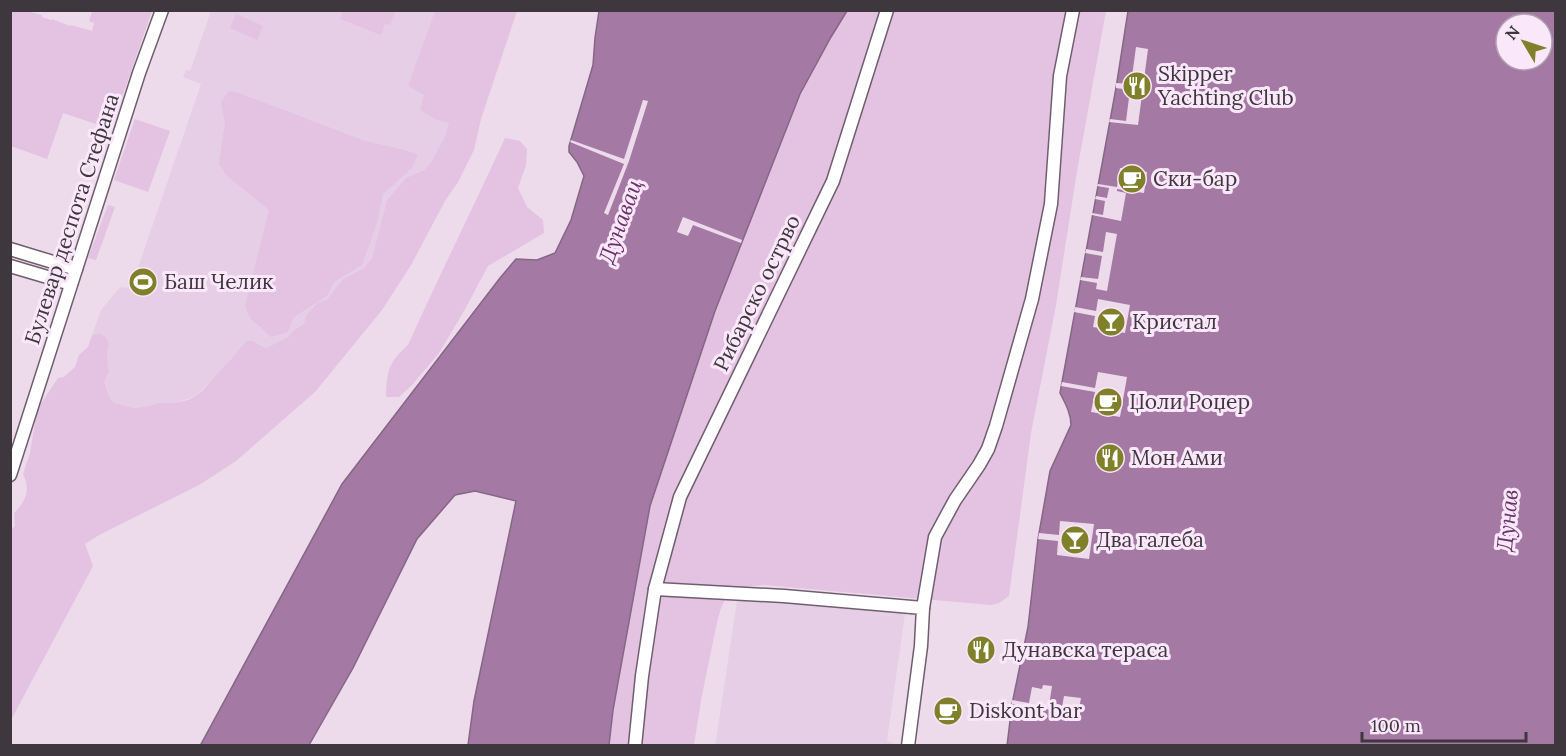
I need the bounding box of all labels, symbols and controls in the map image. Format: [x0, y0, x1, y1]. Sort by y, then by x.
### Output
north arrow [1494, 12, 1554, 72]
text: N [1501, 21, 1524, 44]
place label: Skipper Yachting Club [1157, 60, 1294, 111]
restaurant icon: Skipper Yachting Club [1121, 70, 1153, 102]
street label: Булевар деспота Стефана [18, 90, 125, 348]
cafe icon: Ски-бар [1116, 163, 1148, 195]
place label: Ски-бар [1153, 165, 1237, 192]
water label: Дунавац [592, 175, 648, 268]
street label: Рибарско острво [707, 210, 806, 375]
sports icon: Баш Челик [127, 266, 159, 298]
place label: Баш Челик [164, 268, 274, 295]
bar icon: Кристал [1095, 306, 1127, 338]
place label: Кристал [1132, 308, 1217, 335]
cafe icon: Џоли Роџер [1092, 386, 1124, 418]
place label: Џоли Роџер [1129, 388, 1250, 415]
restaurant icon: Мон Ами [1094, 442, 1126, 474]
place label: Мон Ами [1131, 444, 1223, 471]
water label: Дунав [1490, 488, 1524, 553]
bar icon: Два галеба [1059, 524, 1091, 556]
place label: Два галеба [1096, 526, 1204, 553]
restaurant icon: Дунавска тераса [965, 634, 997, 666]
place label: Дунавска тераса [1002, 636, 1169, 663]
cafe icon: Diskont bar [932, 695, 964, 727]
place label: Diskont bar [969, 697, 1082, 724]
scale bar [1362, 705, 1526, 743]
text: 100 m [1371, 714, 1421, 737]

